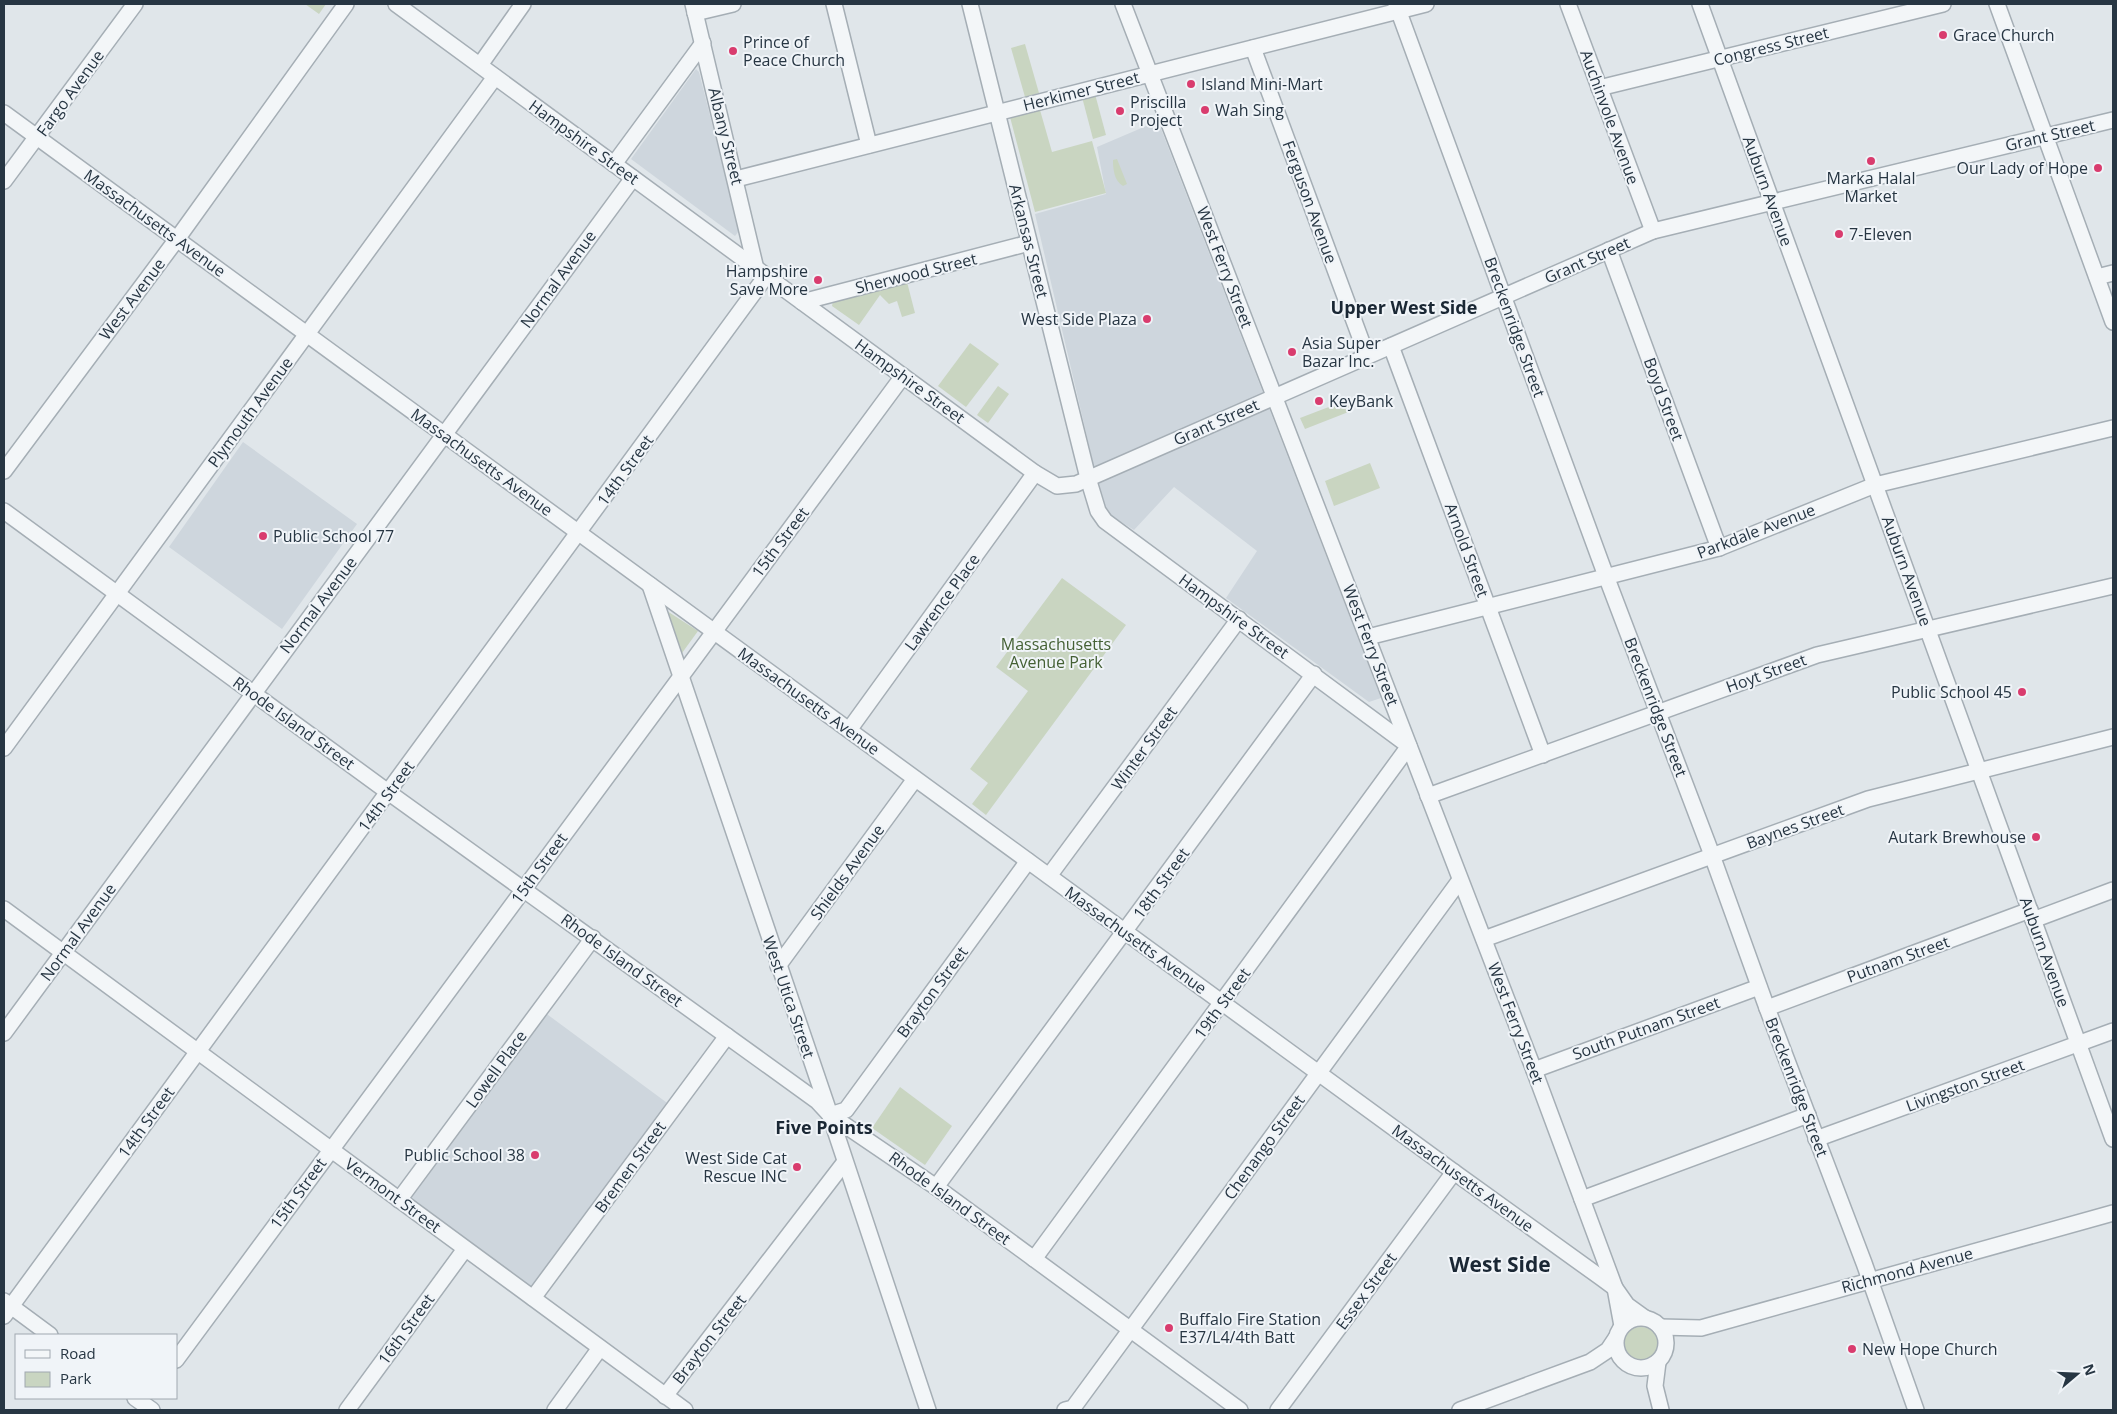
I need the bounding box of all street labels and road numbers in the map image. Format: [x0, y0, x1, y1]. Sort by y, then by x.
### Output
street label: Congress Street [1711, 21, 1831, 71]
street label: Fargo Avenue [31, 45, 109, 141]
street label: Auchinvole Avenue [1575, 47, 1645, 187]
street label: Herkimer Street [1021, 66, 1142, 116]
street label: Albany Street [703, 85, 749, 187]
street label: Hampshire Street [524, 95, 644, 190]
street label: Grant Street [2003, 114, 2097, 156]
street label: Auburn Avenue [1738, 133, 1798, 249]
street label: Ferguson Avenue [1278, 138, 1342, 266]
street label: Massachusetts Avenue [80, 164, 230, 282]
street label: Arkansas Street [1004, 182, 1054, 301]
street label: West Ferry Street [1192, 203, 1258, 331]
street label: Normal Avenue [515, 226, 601, 332]
street label: Grant Street [1541, 231, 1634, 289]
street label: Sherwood Street [853, 247, 979, 299]
street label: West Avenue [94, 254, 170, 344]
street label: Breckenridge Street [1479, 254, 1551, 400]
street label: Hampshire Street [850, 334, 970, 429]
street label: Plymouth Avenue [203, 352, 297, 472]
street label: Boyd Street [1639, 355, 1689, 444]
street label: Grant Street [1170, 393, 1263, 451]
street label: Massachusetts Avenue [407, 403, 557, 521]
street label: 14th Street [592, 430, 658, 510]
street label: Parkdale Avenue [1694, 498, 1818, 564]
street label: Arnold Street [1440, 500, 1494, 600]
street label: 15th Street [746, 502, 814, 582]
street label: Auburn Avenue [1877, 513, 1937, 629]
street label: Lawrence Place [899, 549, 985, 655]
street label: Normal Avenue [274, 552, 362, 658]
street label: Hampshire Street [1174, 569, 1294, 664]
street label: West Ferry Street [1338, 581, 1404, 709]
street label: Breckenridge Street [1619, 634, 1693, 780]
street label: Massachusetts Avenue [734, 642, 884, 760]
street label: Hoyt Street [1723, 648, 1810, 698]
street label: Rhode Island Street [229, 671, 360, 775]
street label: Winter Street [1106, 701, 1182, 794]
street label: 14th Street [353, 756, 419, 836]
street label: Baynes Street [1743, 798, 1847, 854]
street label: Shields Avenue [805, 820, 889, 924]
street label: 15th Street [506, 828, 572, 908]
street label: 18th Street [1128, 843, 1194, 923]
street label: Normal Avenue [35, 879, 121, 985]
street label: Massachusetts Avenue [1061, 881, 1211, 999]
street label: Auburn Avenue [2015, 894, 2075, 1010]
street label: Rhode Island Street [557, 908, 688, 1012]
street label: Putnam Street [1844, 930, 1953, 988]
street label: West Utica Street [758, 933, 820, 1061]
street label: Brayton Street [891, 942, 973, 1042]
street label: West Ferry Street [1483, 959, 1549, 1087]
street label: 19th Street [1189, 963, 1255, 1043]
street label: South Putnam Street [1569, 991, 1723, 1065]
street label: Breckenridge Street [1760, 1014, 1834, 1160]
street label: Lowell Place [460, 1026, 532, 1112]
street label: Livingston Street [1903, 1053, 2028, 1117]
street label: 14th Street [113, 1082, 179, 1162]
street label: Chenango Street [1218, 1090, 1310, 1204]
street label: Bremen Street [589, 1116, 671, 1217]
street label: Massachusetts Avenue [1388, 1119, 1538, 1237]
street label: Rhode Island Street [885, 1146, 1016, 1250]
street label: 15th Street [265, 1153, 331, 1233]
street label: Vermont Street [340, 1153, 446, 1238]
street label: Richmond Avenue [1839, 1242, 1975, 1298]
street label: Essex Street [1331, 1248, 1402, 1334]
street label: 16th Street [373, 1289, 439, 1369]
street label: Brayton Street [667, 1290, 751, 1388]

